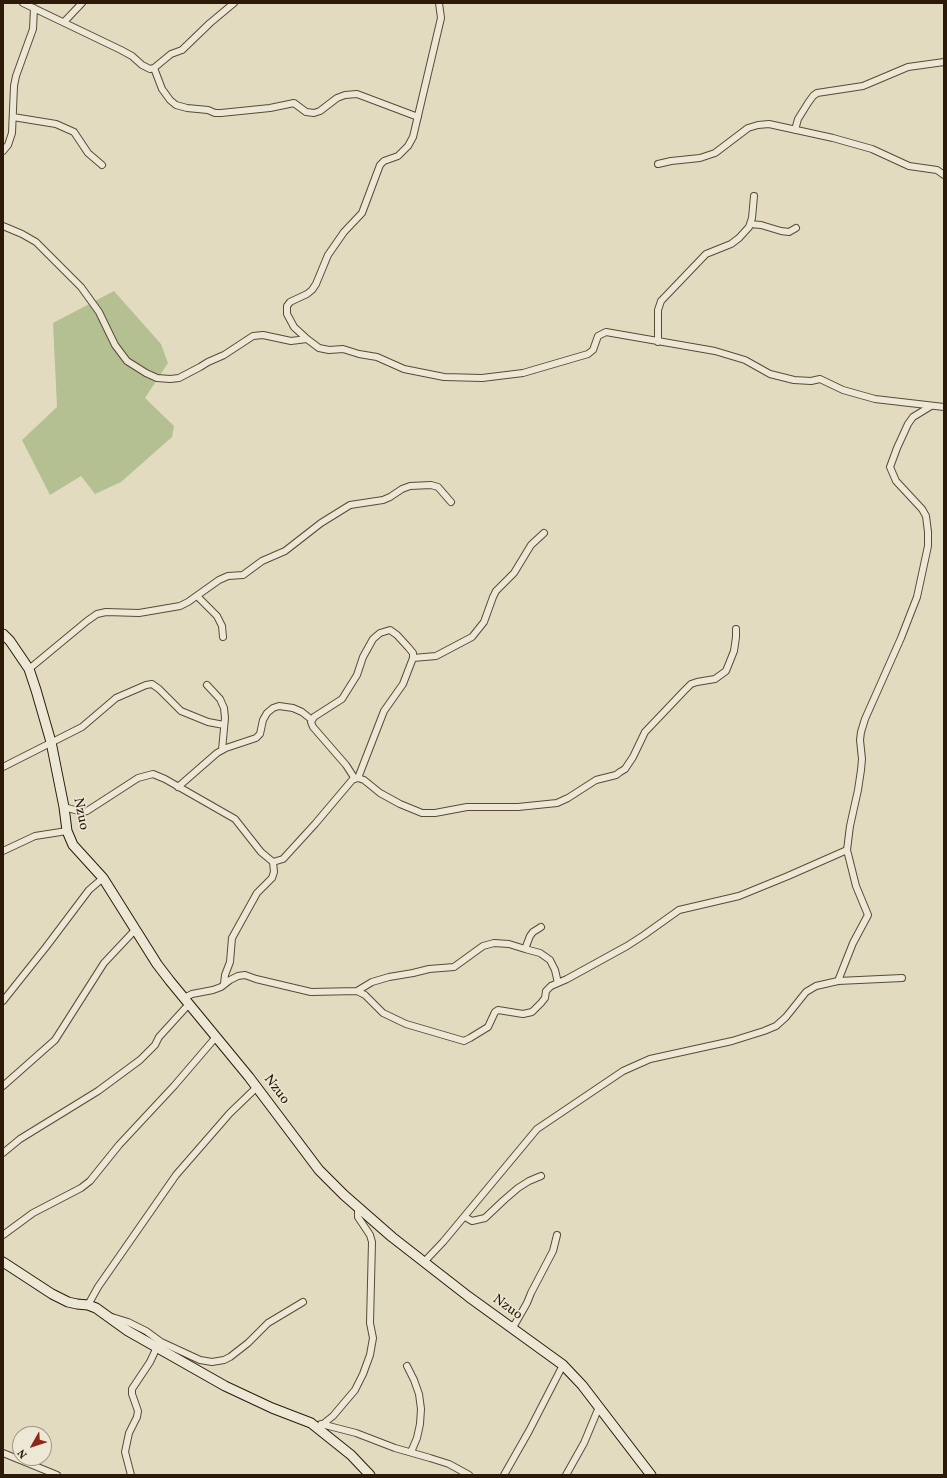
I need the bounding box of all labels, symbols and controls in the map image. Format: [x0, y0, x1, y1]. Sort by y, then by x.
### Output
street label: Nzuo [69, 796, 91, 832]
street label: Nzuo [259, 1072, 293, 1108]
street label: Nzuo [489, 1292, 525, 1324]
north arrow [12, 1426, 52, 1466]
text: N [15, 1445, 31, 1461]

